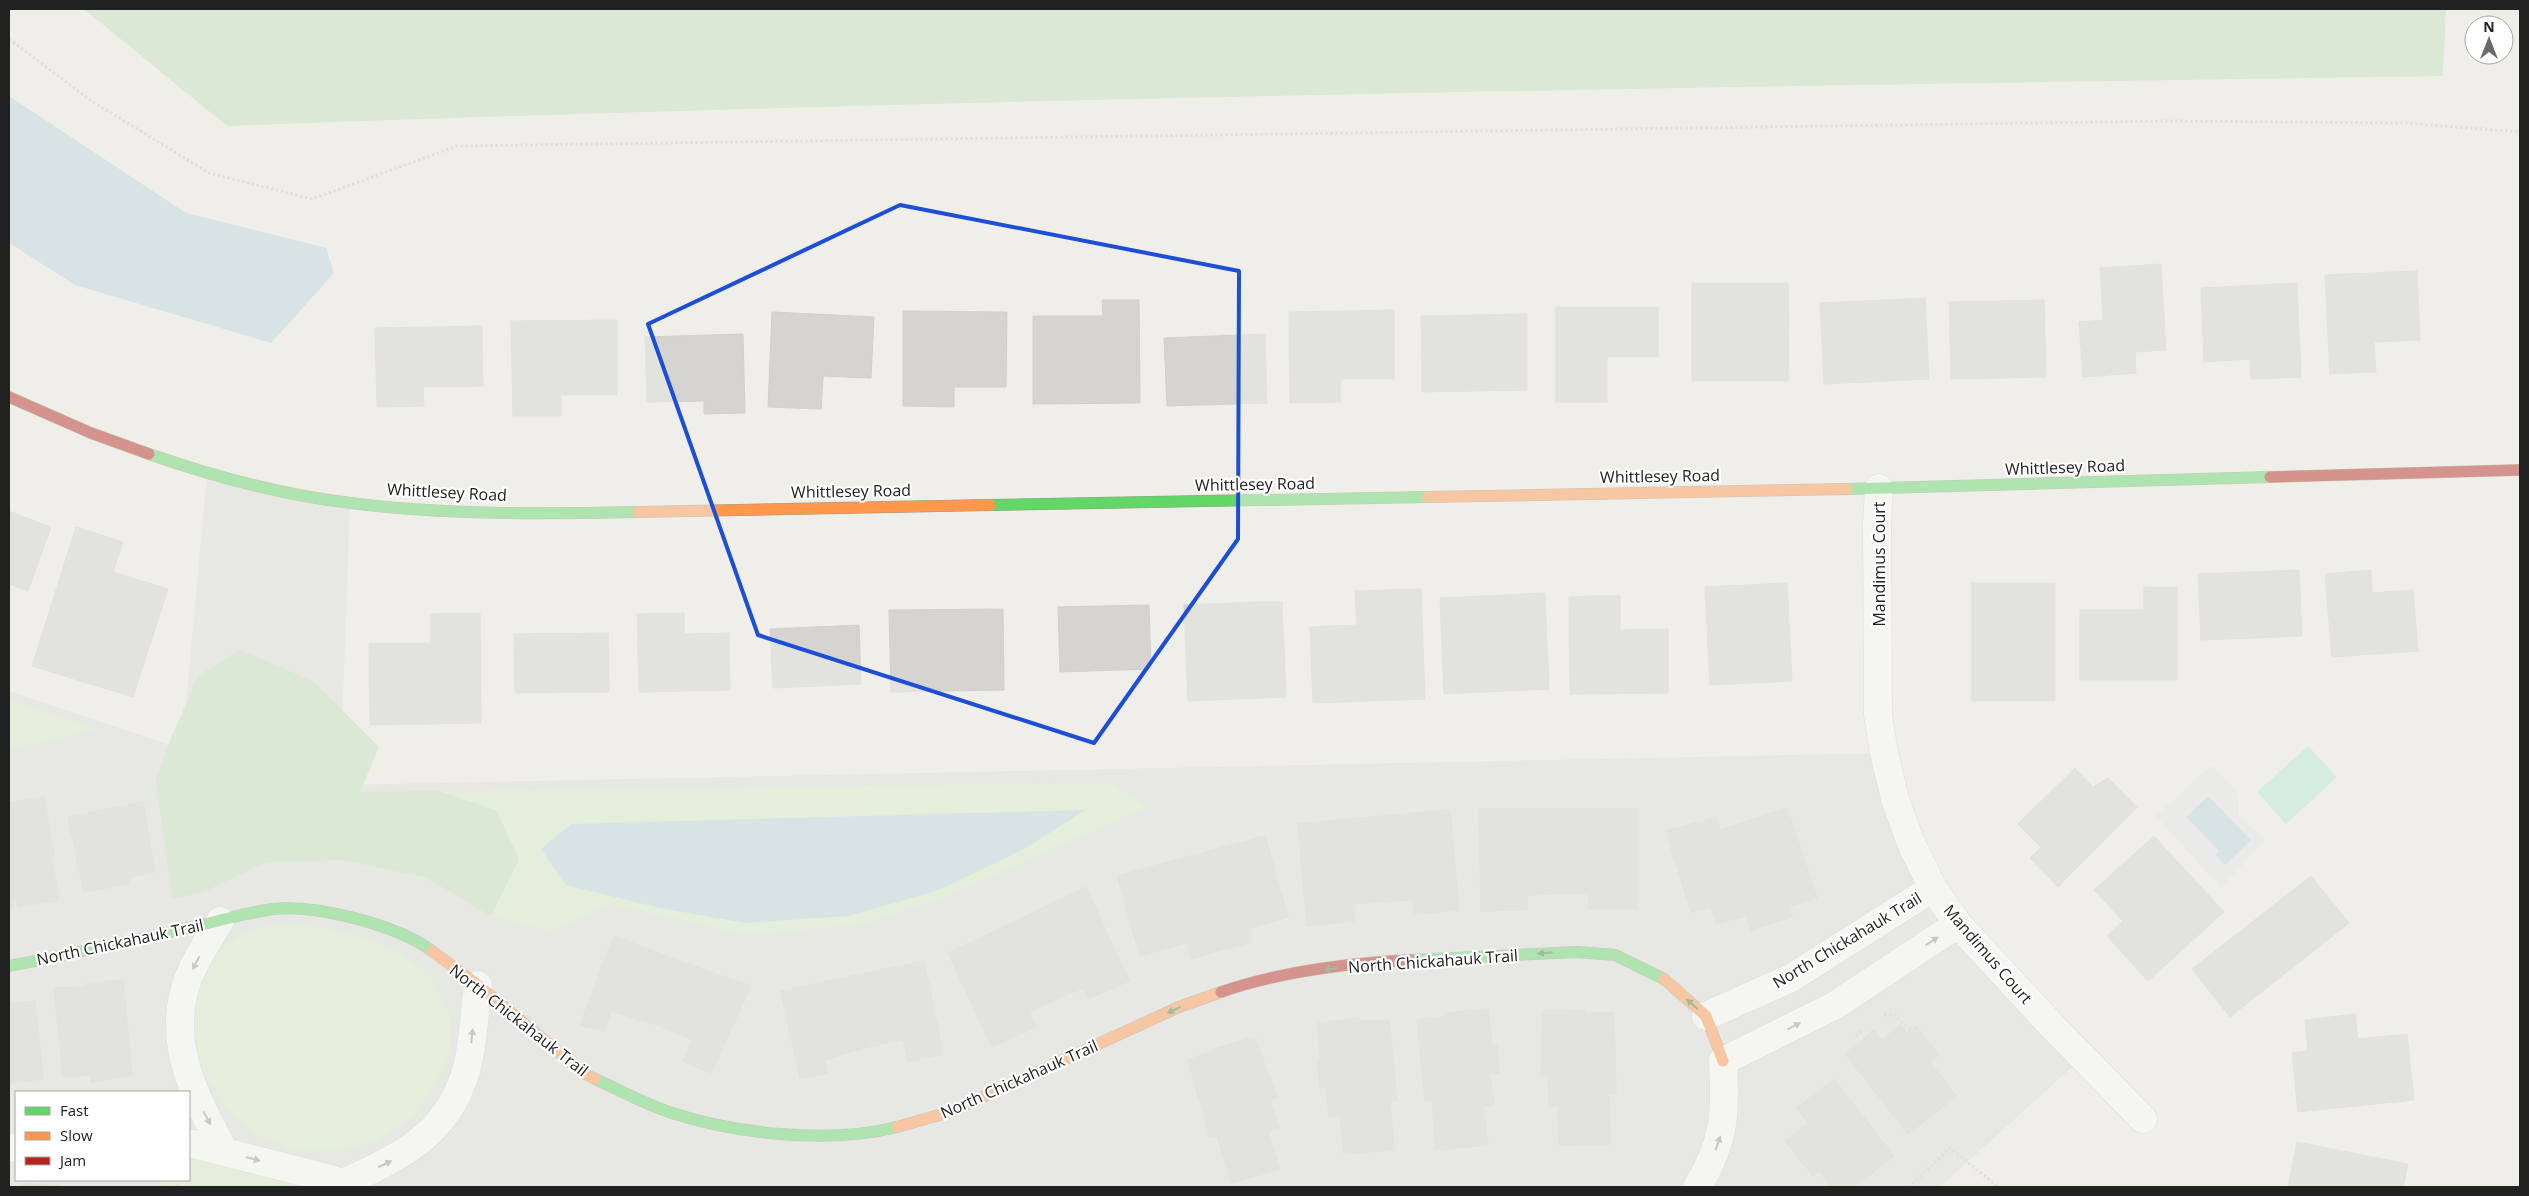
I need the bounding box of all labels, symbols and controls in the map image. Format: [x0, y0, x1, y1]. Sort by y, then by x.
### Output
north arrow [2464, 15, 2514, 65]
text: N [2483, 17, 2495, 36]
street label: Whittlesey Road [2005, 454, 2125, 480]
street label: Whittlesey Road [1600, 464, 1720, 488]
street label: Whittlesey Road [1195, 472, 1315, 496]
street label: Whittlesey Road [386, 478, 508, 506]
street label: Whittlesey Road [791, 479, 911, 503]
street label: Mandimus Court [1868, 501, 1890, 627]
street label: North Chickahauk Trail [1768, 887, 1926, 993]
street label: Mandimus Court [1939, 900, 2038, 1009]
street label: North Chickahauk Trail [34, 914, 206, 970]
one-way arrow [1926, 936, 1939, 946]
street label: North Chickahauk Trail [1347, 944, 1519, 978]
one-way arrow [1537, 950, 1553, 958]
one-way arrow [192, 956, 200, 970]
street label: North Chickahauk Trail [445, 959, 593, 1081]
one-way arrow [1322, 965, 1338, 973]
one-way arrow [1686, 999, 1698, 1010]
one-way arrow [1167, 1006, 1181, 1014]
one-way arrow [1787, 1022, 1801, 1030]
one-way arrow [468, 1028, 476, 1044]
street label: North Chickahauk Trail [937, 1034, 1101, 1124]
legend [15, 1091, 190, 1181]
text: Fast [60, 1100, 89, 1120]
one-way arrow [203, 1111, 211, 1125]
text: Slow [60, 1125, 93, 1145]
one-way arrow [1715, 1136, 1722, 1151]
text: Jam [58, 1150, 86, 1170]
one-way arrow [246, 1155, 261, 1163]
one-way arrow [378, 1159, 392, 1167]

